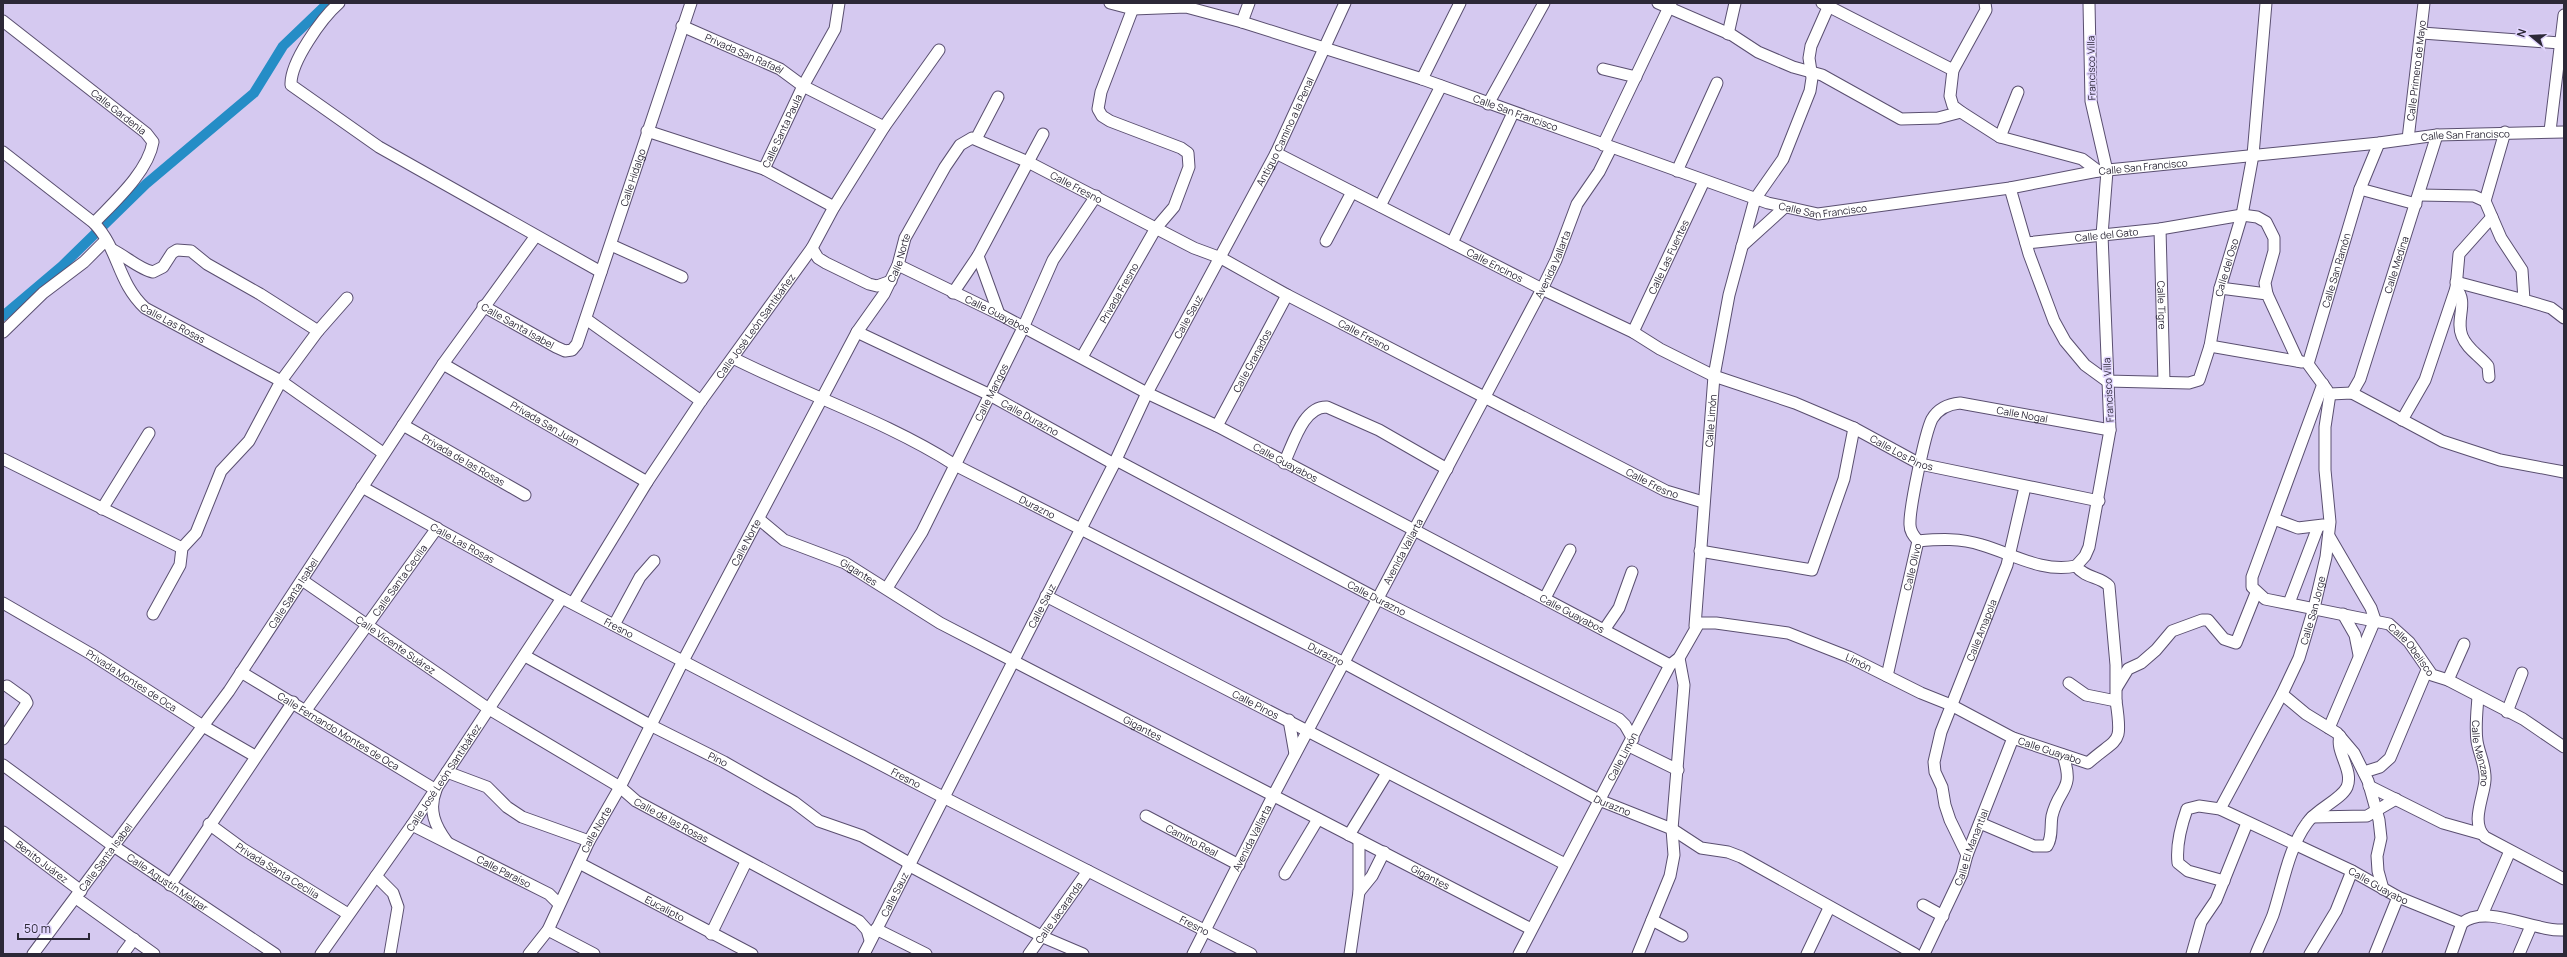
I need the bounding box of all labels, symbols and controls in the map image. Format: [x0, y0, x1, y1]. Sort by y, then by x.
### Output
north arrow [2511, 16, 2551, 56]
street label: Calle Primero de Mayo [2403, 19, 2429, 122]
text: N [2513, 27, 2529, 39]
street label: Privada San Rafaél [703, 30, 787, 77]
street label: Francisco Villa [2083, 36, 2099, 100]
street label: Antiguo Camino a la Penal [1253, 75, 1317, 188]
street label: Calle Gardenia [88, 85, 149, 138]
street label: Calle San Francisco [1471, 91, 1560, 134]
street label: Calle Santa Paula [759, 92, 805, 170]
street label: Calle San Francisco [2420, 126, 2510, 144]
street label: Calle Hidalgo [616, 147, 649, 208]
street label: Calle San Francisco [2098, 155, 2188, 178]
street label: Calle Fresno [1048, 168, 1105, 206]
street label: Calle San Francisco [1777, 199, 1868, 221]
street label: Calle Las Fuentes [1645, 217, 1692, 296]
street label: Calle del Gato [2074, 224, 2139, 245]
street label: Avenida Vallarta [1531, 228, 1574, 301]
street label: Calle Norte [884, 230, 914, 285]
street label: Calle San Ramón [2318, 231, 2354, 309]
street label: Calle Medina [2380, 234, 2412, 295]
street label: Calle del Oso [2212, 237, 2242, 298]
street label: Calle Encinos [1464, 245, 1526, 285]
street label: Privada Fresno [1096, 260, 1142, 326]
street label: Calle José León Santibáñez [713, 271, 798, 381]
street label: Calle Tigre [2154, 280, 2170, 330]
street label: Calle Guayabos [963, 292, 1033, 336]
street label: Calle Sauz [1170, 292, 1206, 341]
street label: Calle Santa Isabel [479, 299, 557, 352]
street label: Calle Las Rosas [137, 300, 208, 346]
street label: Calle Fresno [1336, 316, 1393, 354]
street label: Calle Granados [1229, 327, 1275, 395]
street label: Francisco Villa [2099, 357, 2117, 423]
street label: Calle Mangos [971, 361, 1011, 423]
street label: Calle Limón [1702, 394, 1720, 448]
street label: Calle Durazno [999, 396, 1061, 439]
street label: Privada San Juan [508, 398, 582, 449]
street label: Calle Nogal [1995, 403, 2049, 426]
street label: Privada de las Rosas [420, 431, 508, 489]
street label: Calle Los Pinos [1868, 431, 1934, 474]
street label: Calle Guayabos [1251, 439, 1320, 485]
street label: Calle Fresno [1624, 465, 1680, 501]
street label: Durazno [1017, 492, 1058, 522]
street label: Calle Norte [728, 516, 764, 568]
street label: Avenida Vallarta [1380, 516, 1426, 587]
street label: Calle Las Rosas [428, 519, 497, 566]
street label: Calle Santa Cecilia [369, 541, 430, 619]
street label: Calle Olivo [1900, 542, 1924, 592]
street label: Calle Santa Isabel [265, 555, 321, 631]
street label: Gigantes [838, 555, 880, 589]
street label: Calle San Jorge [2296, 574, 2328, 646]
street label: Calle Durazno [1345, 577, 1408, 619]
street label: Calle Sauz [1024, 581, 1059, 630]
street label: Calle Guayabos [1537, 591, 1607, 636]
street label: Calle Amapola [1963, 597, 2000, 663]
street label: Calle Vicente Suárez [353, 612, 439, 677]
street label: Fresno [602, 614, 636, 641]
street label: Calle Obelisco [2385, 620, 2438, 679]
street label: Durazno [1306, 639, 1347, 669]
street label: Privada Montes de Oca [84, 646, 180, 714]
street label: Limón [1844, 649, 1874, 674]
street label: Calle Pinos [1230, 686, 1281, 722]
street label: Calle Fernando Montes de Oca [275, 689, 402, 773]
street label: Gigantes [1121, 712, 1164, 744]
street label: Calle Manzano [2469, 720, 2492, 788]
street label: Calle José León Santibáñez [403, 721, 484, 834]
street label: Calle Limón [1604, 730, 1641, 783]
street label: Calle Guayabo [2016, 733, 2084, 767]
street label: Pino [706, 748, 731, 770]
street label: Fresno [889, 764, 923, 791]
street label: Durazno [1591, 791, 1633, 819]
street label: Calle de las Rosas [632, 794, 711, 846]
street label: Avenida Vallarta [1229, 802, 1274, 874]
street label: Calle Norte [578, 804, 615, 855]
street label: Calle El Manantial [1950, 807, 1992, 888]
street label: Calle Santa Isabel [75, 820, 135, 894]
street label: Camino Real [1163, 821, 1221, 860]
street label: Benito Juárez [13, 837, 71, 886]
street label: Privada Santa Cecilia [233, 839, 322, 902]
street label: Calle Agustín Melgar [124, 850, 211, 915]
street label: Calle Paraíso [474, 852, 534, 891]
street label: Gigantes [1409, 861, 1452, 893]
street label: Calle Guayabo [2346, 864, 2410, 907]
street label: Calle Sauz [877, 870, 912, 919]
street label: Calle Jacaranda [1032, 879, 1085, 946]
street label: Eucalipto [643, 892, 687, 924]
street label: Fresno [1177, 912, 1212, 939]
scale bar [18, 915, 89, 941]
text: 50 m [24, 920, 51, 937]

